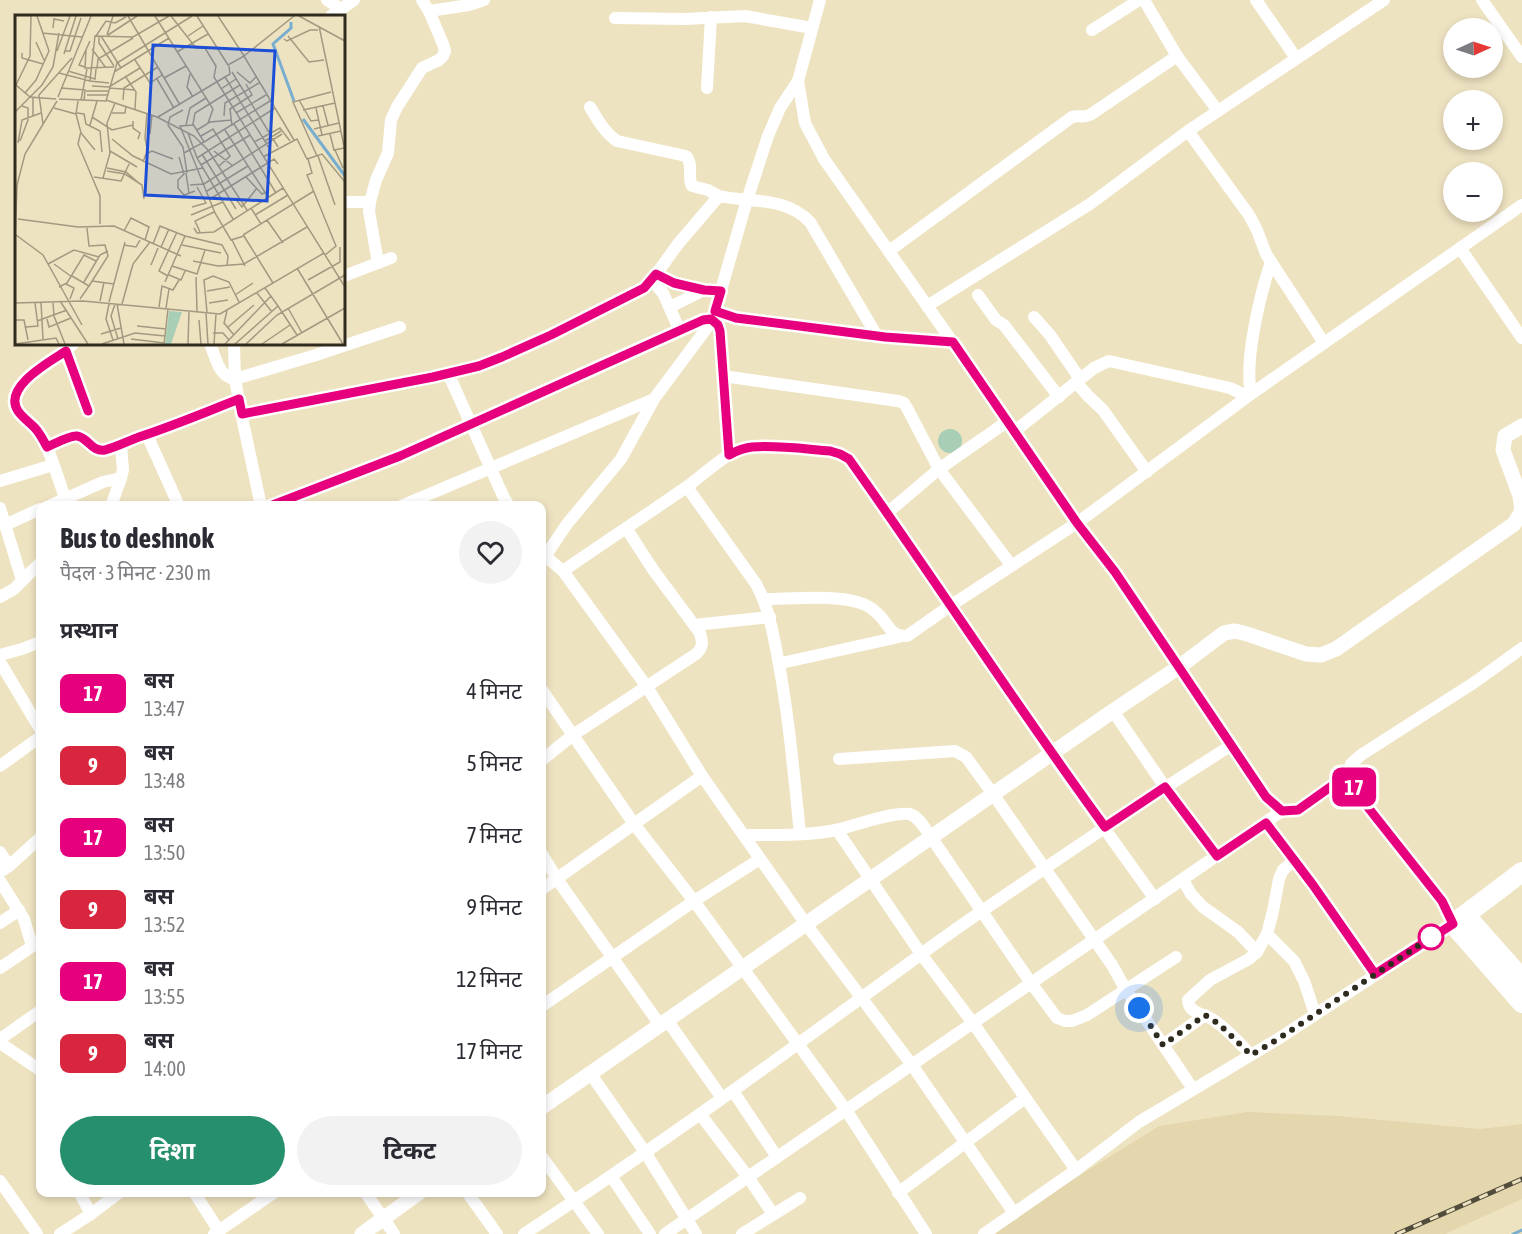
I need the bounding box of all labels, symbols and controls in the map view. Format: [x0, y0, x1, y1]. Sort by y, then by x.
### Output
inset map [15, 15, 345, 345]
north arrow [1443, 18, 1503, 78]
map controls [1443, 18, 1503, 222]
button: + [1443, 90, 1503, 150]
button: − [1443, 162, 1503, 222]
button: heart [459, 521, 522, 584]
text: Bus to deshnok [60, 522, 214, 554]
text: पैदल · 3 मिनट · 230 m [60, 561, 211, 584]
text: प्रस्थान [60, 617, 118, 643]
text: बस [144, 667, 174, 693]
text: 4 मिनट [466, 678, 522, 704]
text: 17 [83, 681, 103, 705]
text: 13:47 [144, 697, 185, 720]
text: बस [144, 739, 174, 765]
text: 5 मिनट [466, 750, 522, 776]
text: 9 [88, 753, 98, 777]
line badge: 17 [1327, 768, 1381, 806]
text: 13:48 [144, 769, 185, 792]
text: 17 [1344, 775, 1364, 799]
text: बस [144, 811, 174, 837]
text: 7 मिनट [466, 822, 522, 848]
text: 17 [83, 825, 103, 849]
text: 13:50 [144, 841, 185, 864]
text: बस [144, 883, 174, 909]
text: 9 मिनट [466, 894, 522, 920]
text: 9 [88, 897, 98, 921]
text: 13:52 [144, 913, 185, 936]
unlabelled marker [1418, 924, 1444, 950]
text: बस [144, 955, 174, 981]
text: 12 मिनट [456, 966, 522, 992]
text: 17 [83, 969, 103, 993]
text: 13:55 [144, 985, 185, 1008]
your location [1124, 993, 1154, 1023]
text: बस [144, 1027, 174, 1053]
text: 17 मिनट [456, 1038, 522, 1064]
text: 9 [88, 1041, 98, 1065]
text: 14:00 [144, 1057, 186, 1080]
button: दिशा [60, 1116, 285, 1185]
button: टिकट [297, 1116, 522, 1185]

